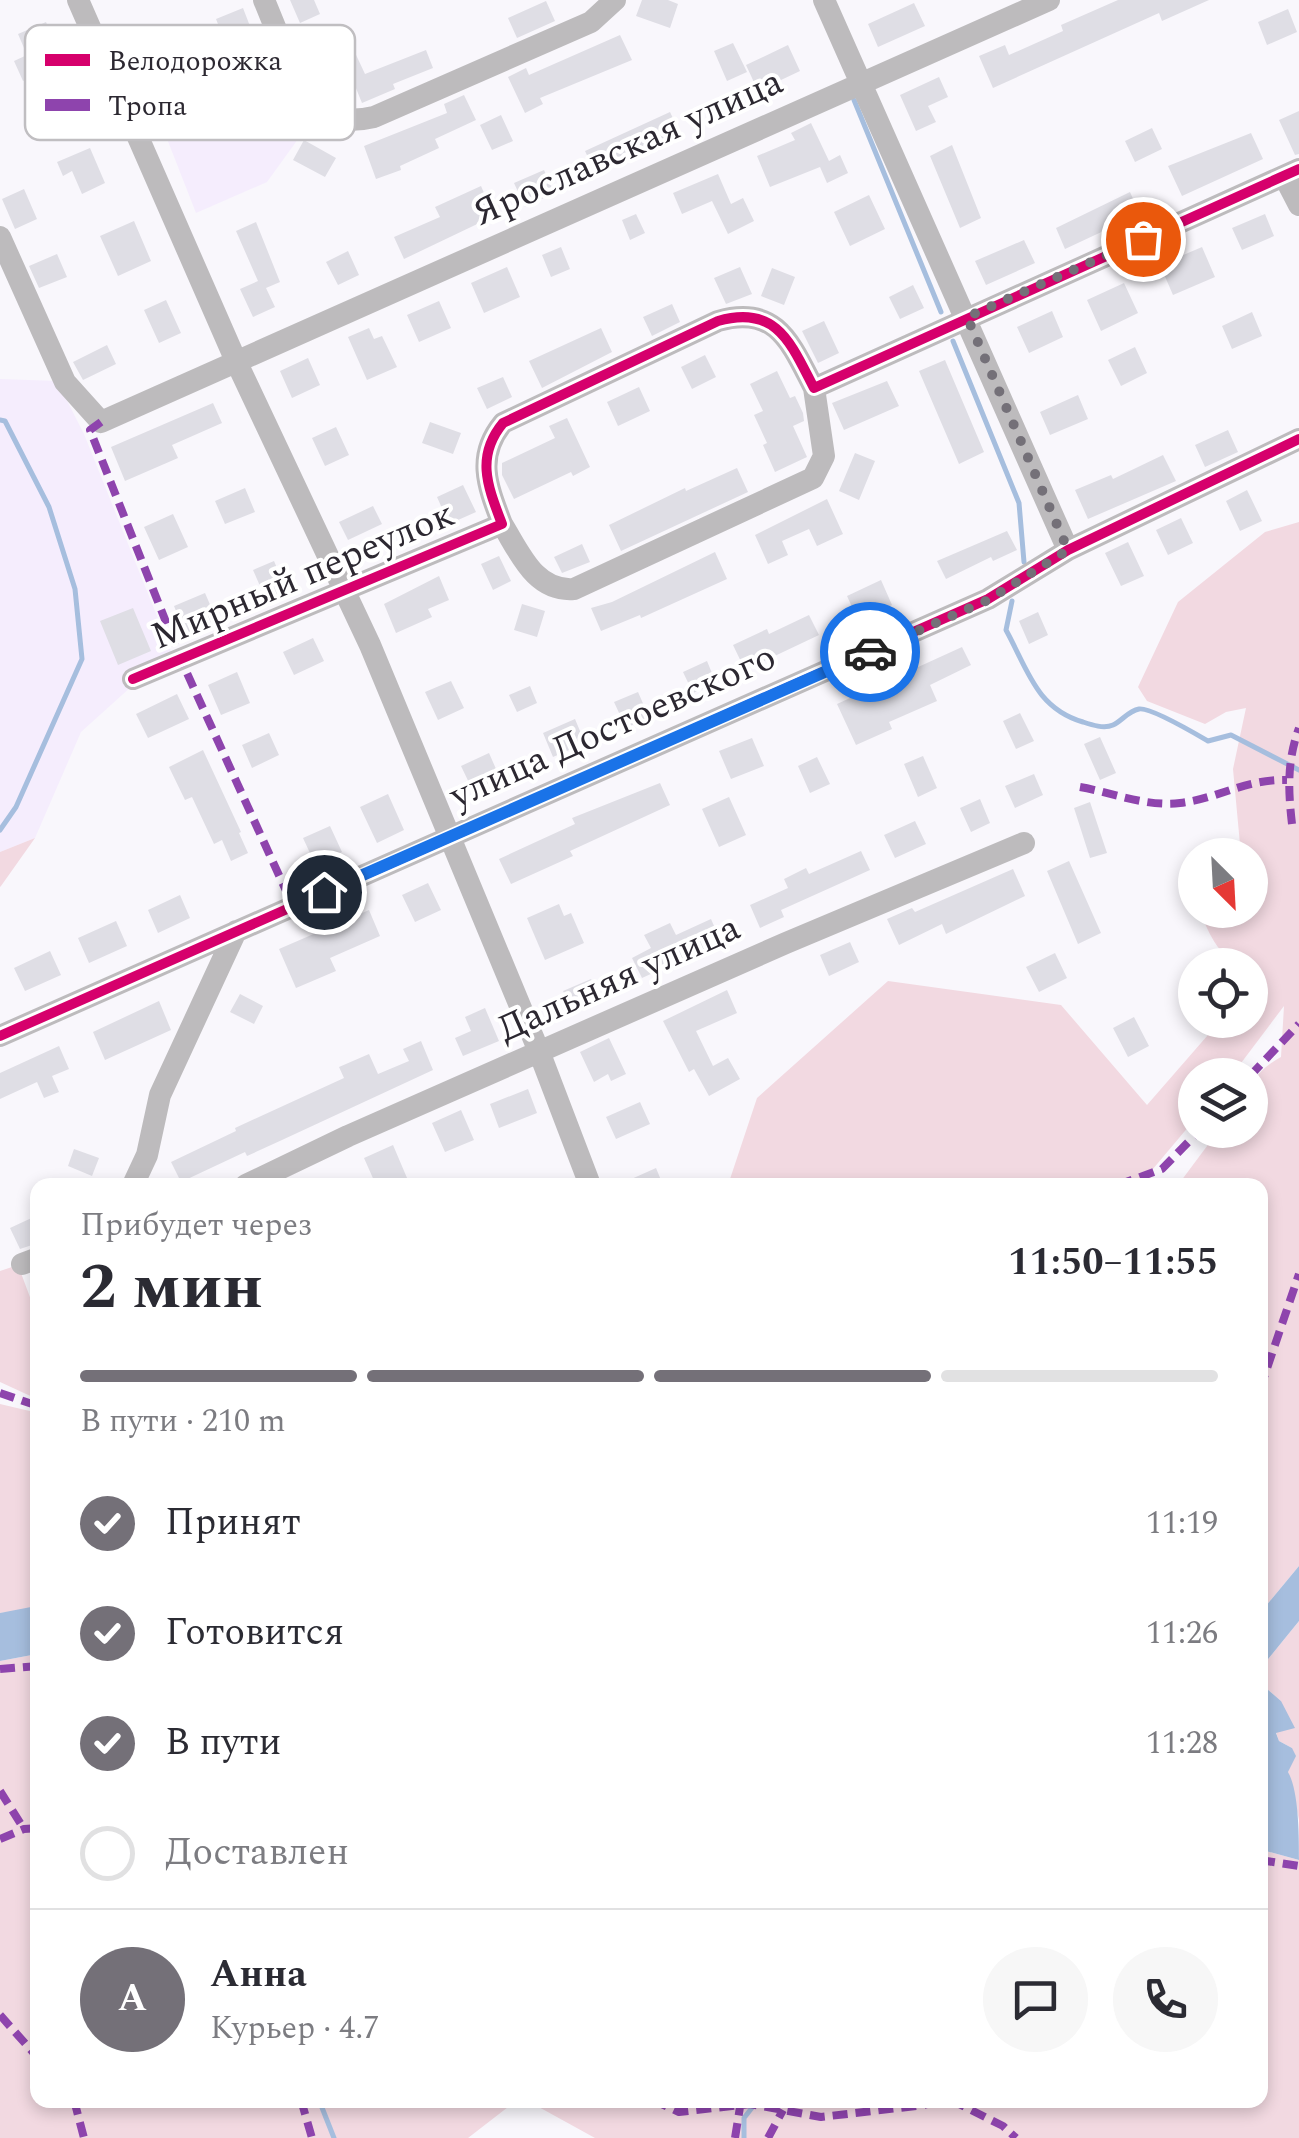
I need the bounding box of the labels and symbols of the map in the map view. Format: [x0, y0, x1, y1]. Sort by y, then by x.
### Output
legend [25, 25, 355, 140]
text: Велодорожка [108, 40, 282, 83]
street label: Ярославская улица [463, 53, 793, 243]
text: Тропа [108, 85, 187, 128]
pin [1101, 197, 1186, 282]
street label: Мирный переулок [142, 486, 464, 666]
courier [820, 602, 920, 702]
street label: улица Достоевского [439, 629, 786, 825]
north arrow [1178, 838, 1268, 928]
pin [282, 850, 367, 935]
street label: Дальняя улица [488, 899, 750, 1058]

